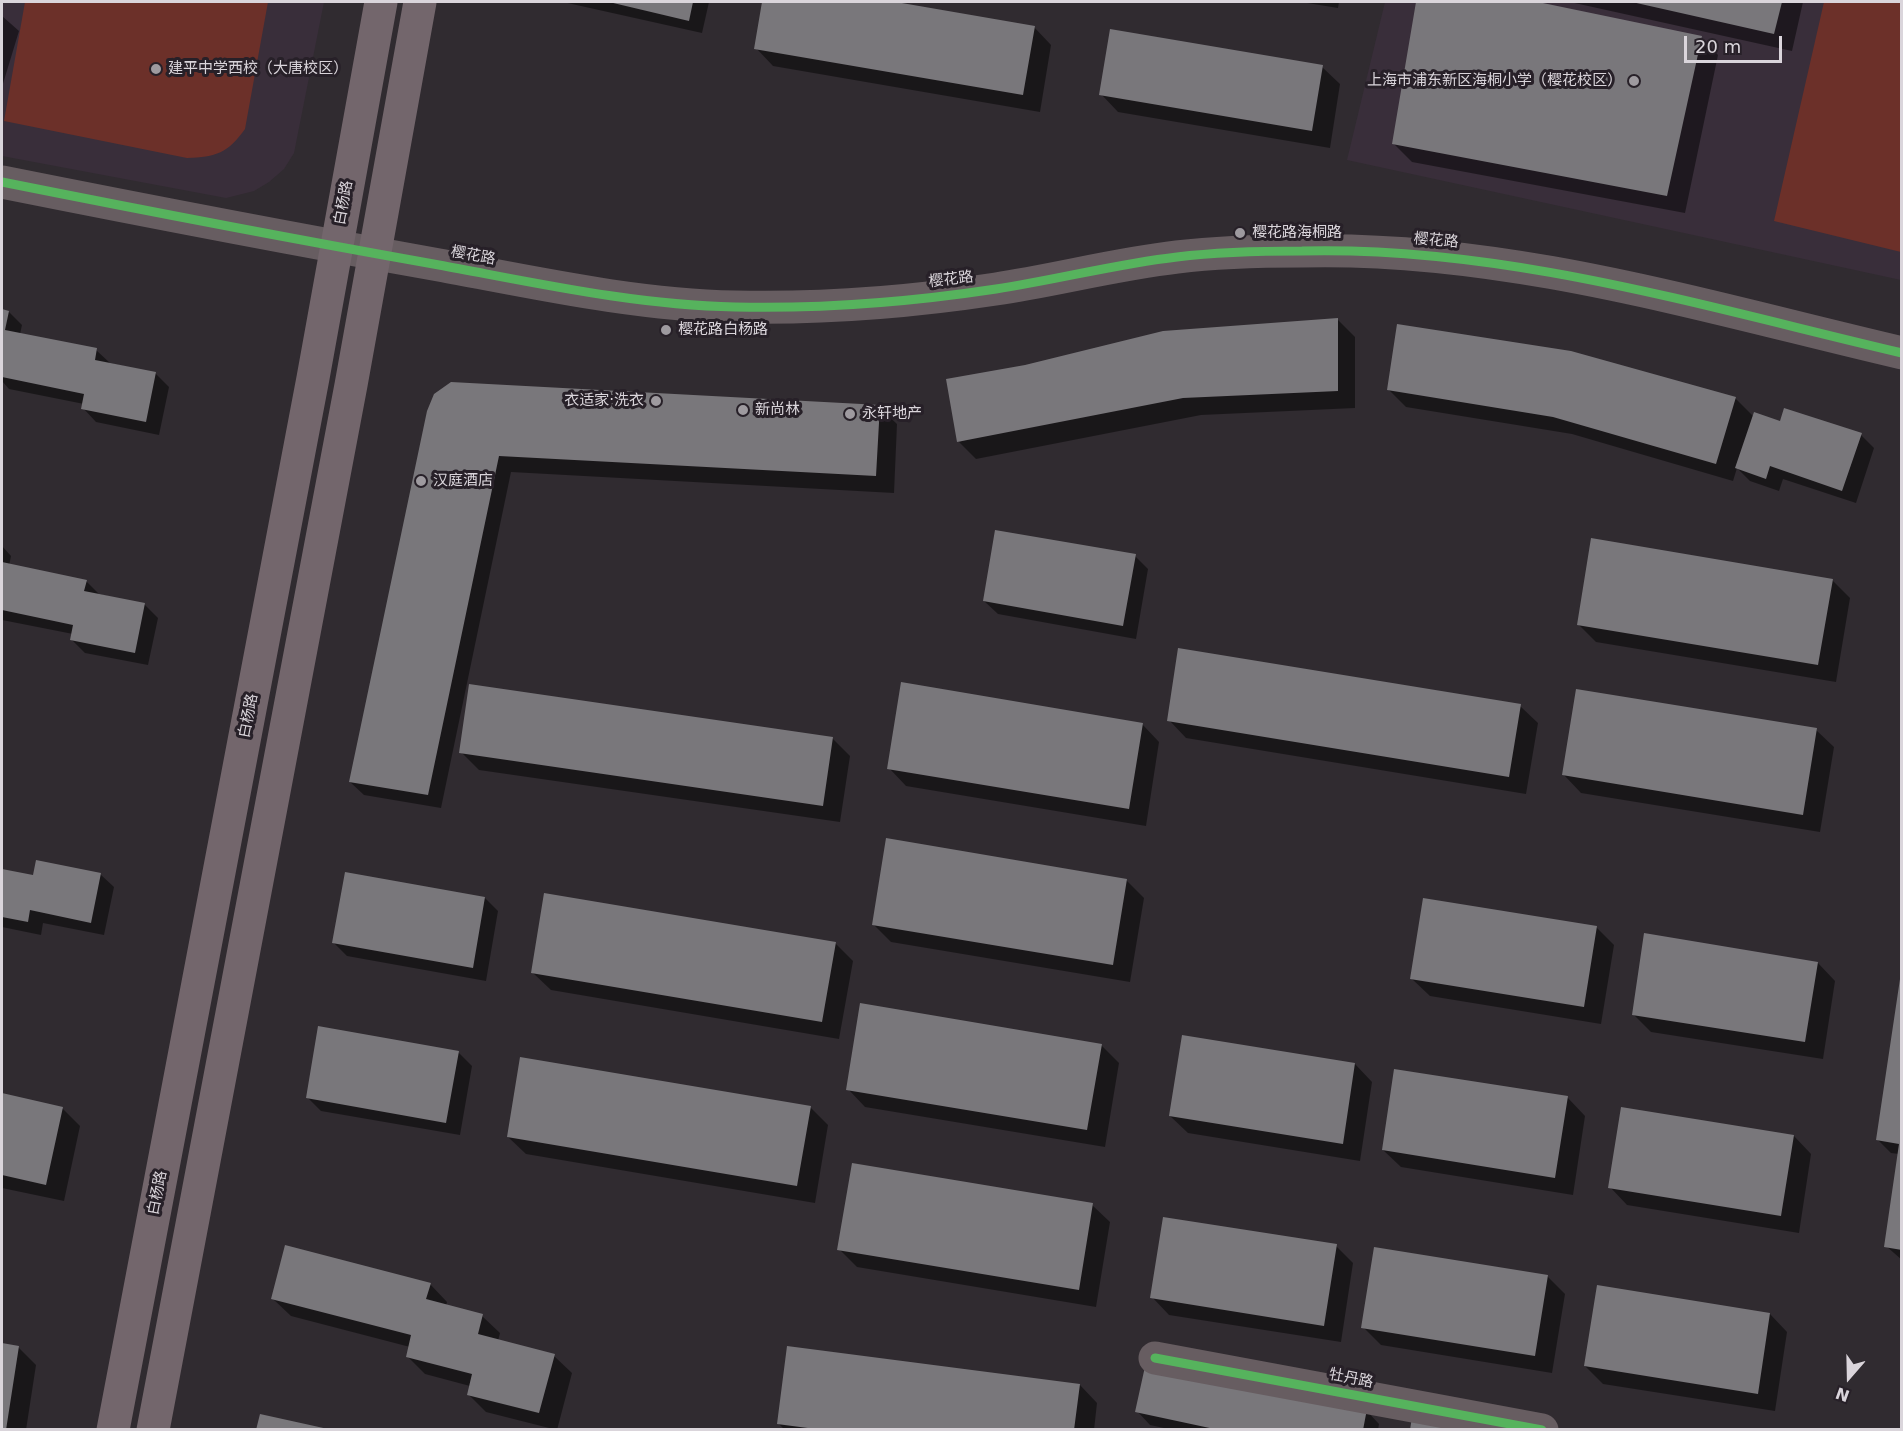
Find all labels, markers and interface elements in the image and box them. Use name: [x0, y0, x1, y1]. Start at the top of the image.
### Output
scale bar: [1687, 24, 1784, 62]
text: 20 m: [1695, 36, 1741, 57]
place label: 建平中学西校（大唐校区）: [168, 60, 348, 78]
marker: 建平中学西校（大唐校区）: [149, 62, 163, 76]
place label: 上海市浦东新区海桐小学（樱花校区）: [1367, 72, 1622, 90]
marker: 上海市浦东新区海桐小学（樱花校区）: [1627, 74, 1641, 88]
street label: 白杨路: [331, 179, 357, 227]
place label: 樱花路海桐路: [1252, 224, 1342, 242]
marker: 樱花路海桐路: [1233, 226, 1247, 240]
street label: 樱花路: [1413, 230, 1459, 252]
street label: 樱花路: [449, 243, 497, 269]
street label: 樱花路: [928, 268, 974, 292]
place label: 樱花路白杨路: [678, 321, 768, 339]
marker: 樱花路白杨路: [659, 323, 673, 337]
place label: 衣适家·洗衣: [564, 392, 644, 410]
marker: 衣适家·洗衣: [649, 394, 663, 408]
place label: 新尚林: [755, 401, 800, 419]
marker: 新尚林: [736, 403, 750, 417]
place label: 永轩地产: [862, 405, 922, 423]
marker: 永轩地产: [843, 407, 857, 421]
place label: 汉庭酒店: [433, 472, 493, 490]
marker: 汉庭酒店: [414, 474, 428, 488]
street label: 白杨路: [236, 692, 262, 740]
street label: 白杨路: [145, 1169, 171, 1217]
north arrow: [1819, 1347, 1879, 1407]
street label: 牡丹路: [1327, 1366, 1375, 1392]
text: N: [1833, 1383, 1852, 1406]

